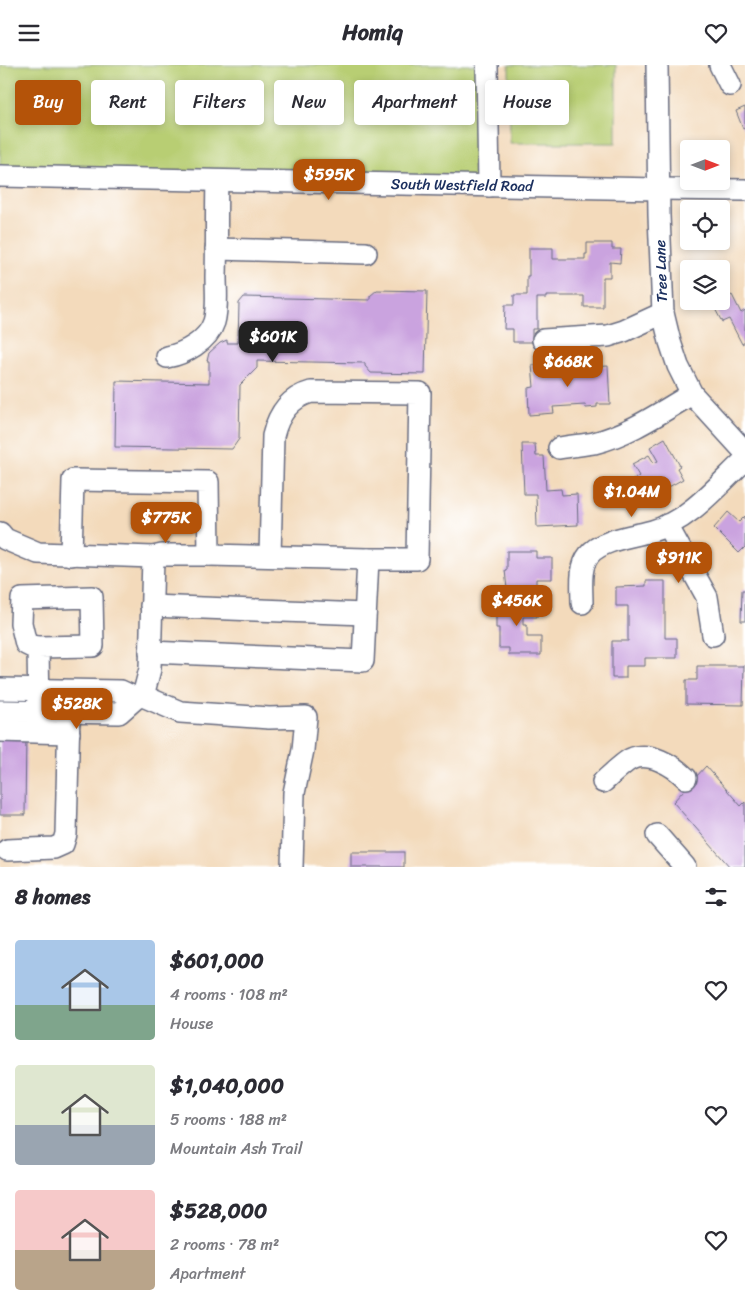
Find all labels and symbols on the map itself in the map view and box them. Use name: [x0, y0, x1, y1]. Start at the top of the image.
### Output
north arrow: [680, 140, 730, 190]
pin: $595K: [294, 159, 364, 201]
street label: South Westfield Road: [391, 171, 534, 199]
street label: Tree Lane: [647, 239, 675, 303]
pin: $601K: [238, 321, 308, 363]
pin: $668K: [533, 345, 603, 388]
pin: $1.04M: [591, 475, 673, 518]
pin: $775K: [131, 501, 201, 544]
pin: $911K: [644, 541, 714, 584]
pin: $456K: [482, 585, 552, 627]
pin: $528K: [42, 687, 112, 730]

